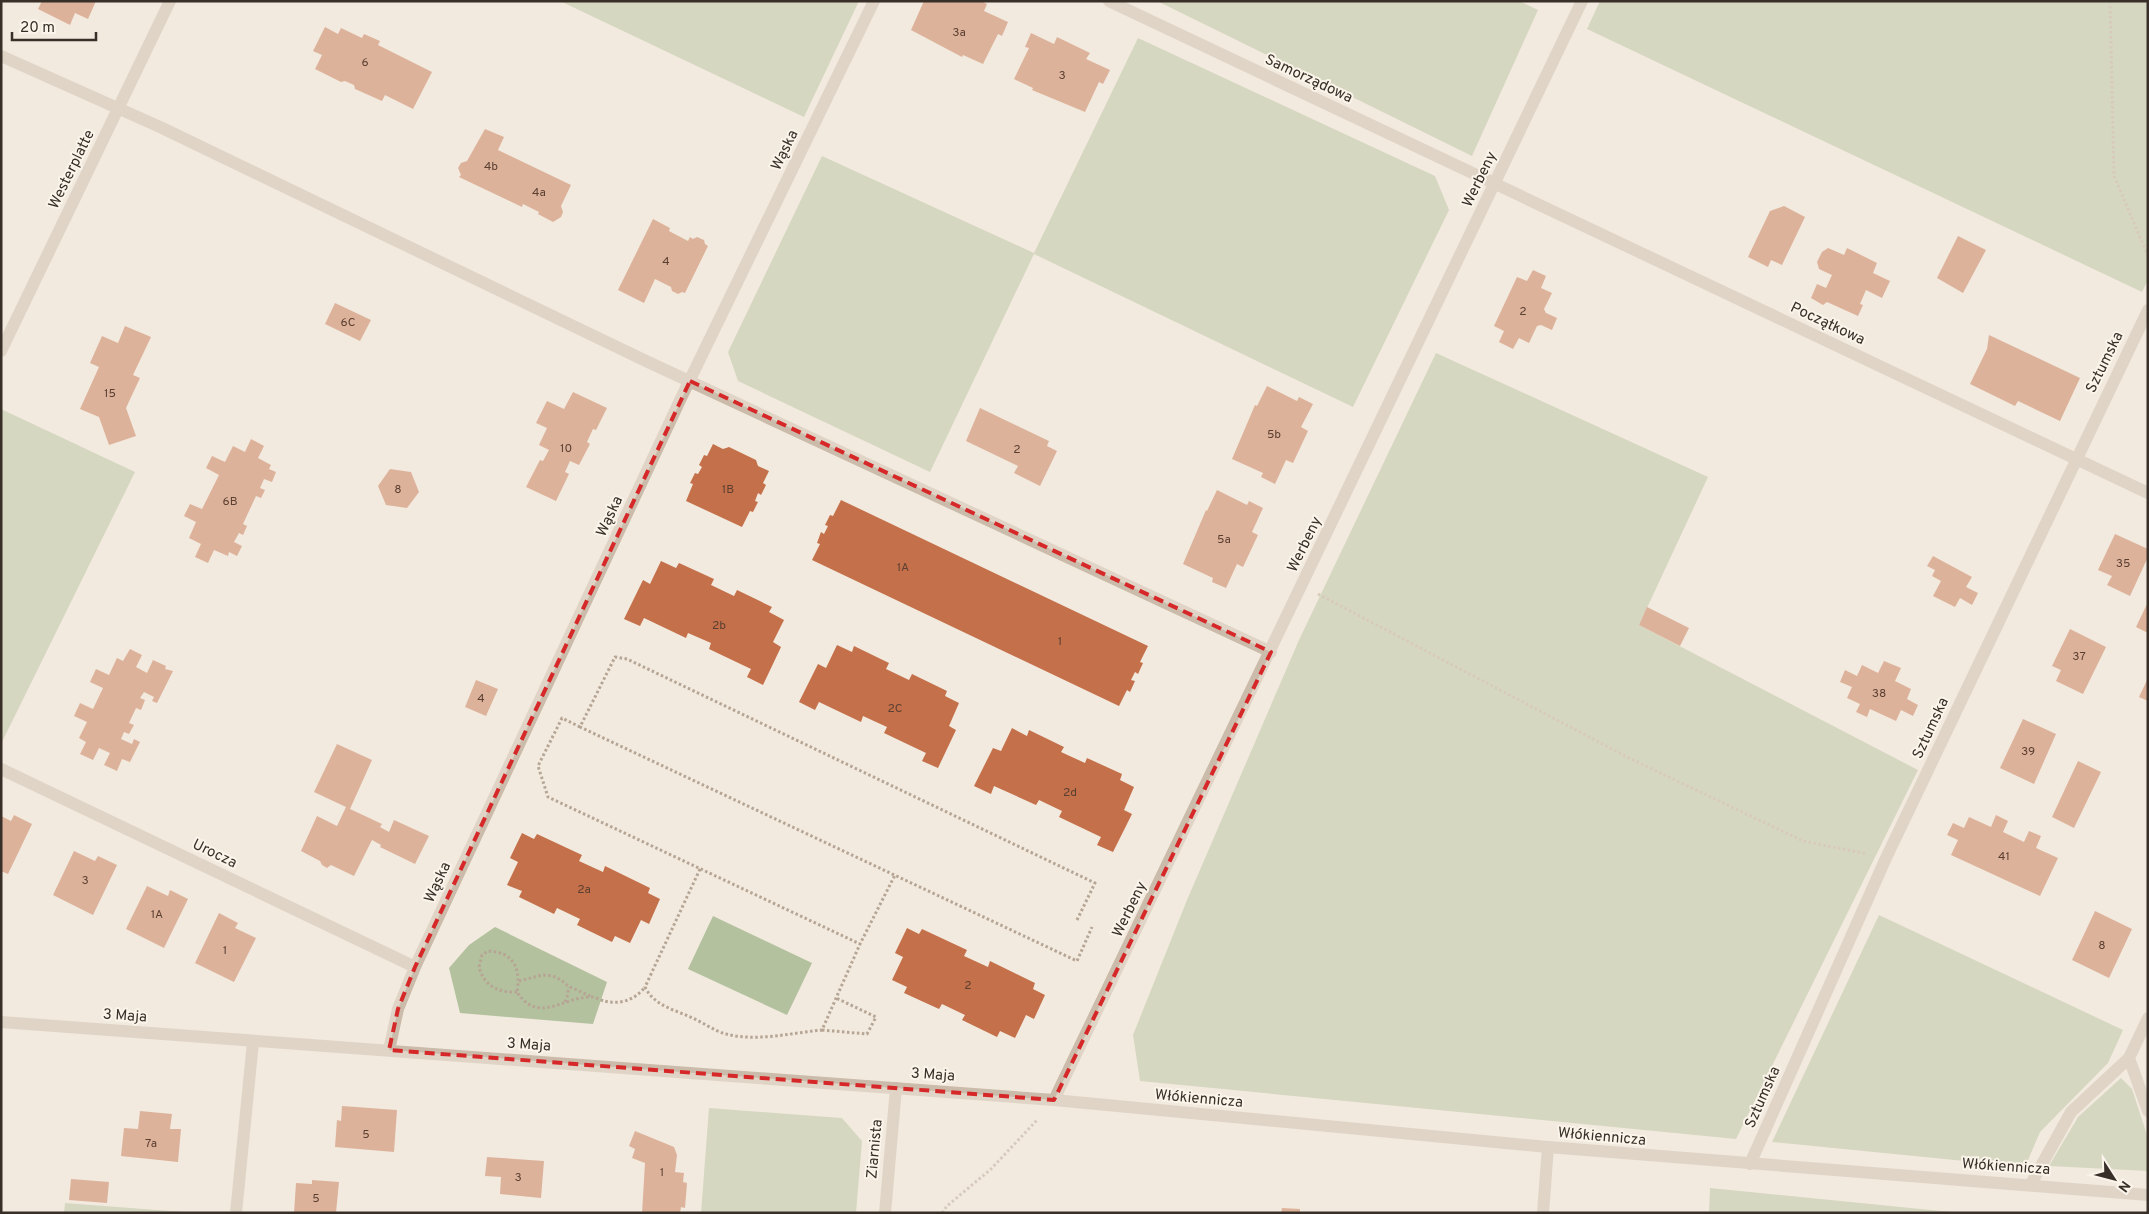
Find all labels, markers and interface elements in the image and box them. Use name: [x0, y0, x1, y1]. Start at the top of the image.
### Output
scale bar: [12, 10, 96, 42]
text: 20 m: [20, 19, 55, 38]
house number: 3a: [952, 25, 966, 41]
street label: Samorządowa: [1261, 51, 1355, 108]
house number: 6: [361, 55, 369, 71]
house number: 3: [1058, 68, 1066, 84]
street label: Westerplatte: [45, 127, 100, 212]
street label: Wąska: [767, 127, 803, 174]
street label: Werbeny: [1459, 149, 1502, 211]
house number: 4b: [484, 159, 498, 175]
house number: 4a: [532, 185, 546, 201]
house number: 4: [662, 254, 670, 270]
street label: Początkowa: [1787, 299, 1868, 350]
house number: 2: [1519, 304, 1527, 320]
house number: 6C: [341, 315, 356, 331]
street label: Sztumska: [2082, 329, 2128, 396]
house number: 15: [104, 386, 116, 402]
house number: 5b: [1267, 427, 1281, 443]
house number: 10: [560, 441, 572, 457]
house number: 2: [1013, 442, 1021, 458]
house number: 8: [394, 482, 402, 498]
house number: 1B: [722, 482, 734, 498]
street label: Wąska: [593, 493, 628, 540]
house number: 6B: [222, 494, 238, 510]
street label: Werbeny: [1284, 514, 1327, 576]
house number: 5a: [1217, 532, 1231, 548]
house number: 35: [2116, 556, 2130, 572]
house number: 1A: [897, 560, 909, 576]
house number: 2b: [712, 618, 726, 634]
house number: 1: [1058, 634, 1062, 650]
house number: 37: [2072, 649, 2086, 665]
house number: 38: [1872, 686, 1886, 702]
house number: 4: [477, 691, 485, 707]
street label: Sztumska: [1909, 695, 1954, 762]
house number: 2C: [887, 701, 903, 717]
house number: 39: [2021, 744, 2035, 760]
house number: 2d: [1063, 785, 1077, 801]
street label: Urocza: [189, 835, 240, 873]
house number: 41: [1998, 849, 2010, 865]
street label: Wąska: [421, 859, 456, 906]
house number: 3: [81, 873, 89, 889]
street label: Werbeny: [1109, 879, 1152, 941]
house number: 2a: [577, 882, 591, 898]
house number: 1A: [151, 907, 163, 923]
house number: 8: [2098, 938, 2106, 954]
house number: 1: [223, 943, 227, 959]
house number: 2: [964, 978, 972, 994]
street label: 3 Maja: [102, 1005, 148, 1028]
street label: 3 Maja: [506, 1034, 552, 1057]
street label: 3 Maja: [910, 1064, 956, 1087]
street label: Sztumska: [1741, 1064, 1785, 1131]
street label: Włókiennicza: [1154, 1086, 1244, 1113]
street label: Ziarnista: [863, 1118, 888, 1180]
street label: Włókiennicza: [1557, 1124, 1647, 1151]
house number: 5: [362, 1127, 370, 1143]
house number: 7a: [145, 1136, 157, 1152]
north arrow: [2089, 1154, 2139, 1204]
street label: Włókiennicza: [1961, 1155, 2051, 1180]
house number: 1: [660, 1165, 664, 1181]
house number: 3: [514, 1170, 522, 1186]
text: N: [2113, 1177, 2133, 1195]
house number: 5: [312, 1191, 320, 1207]

